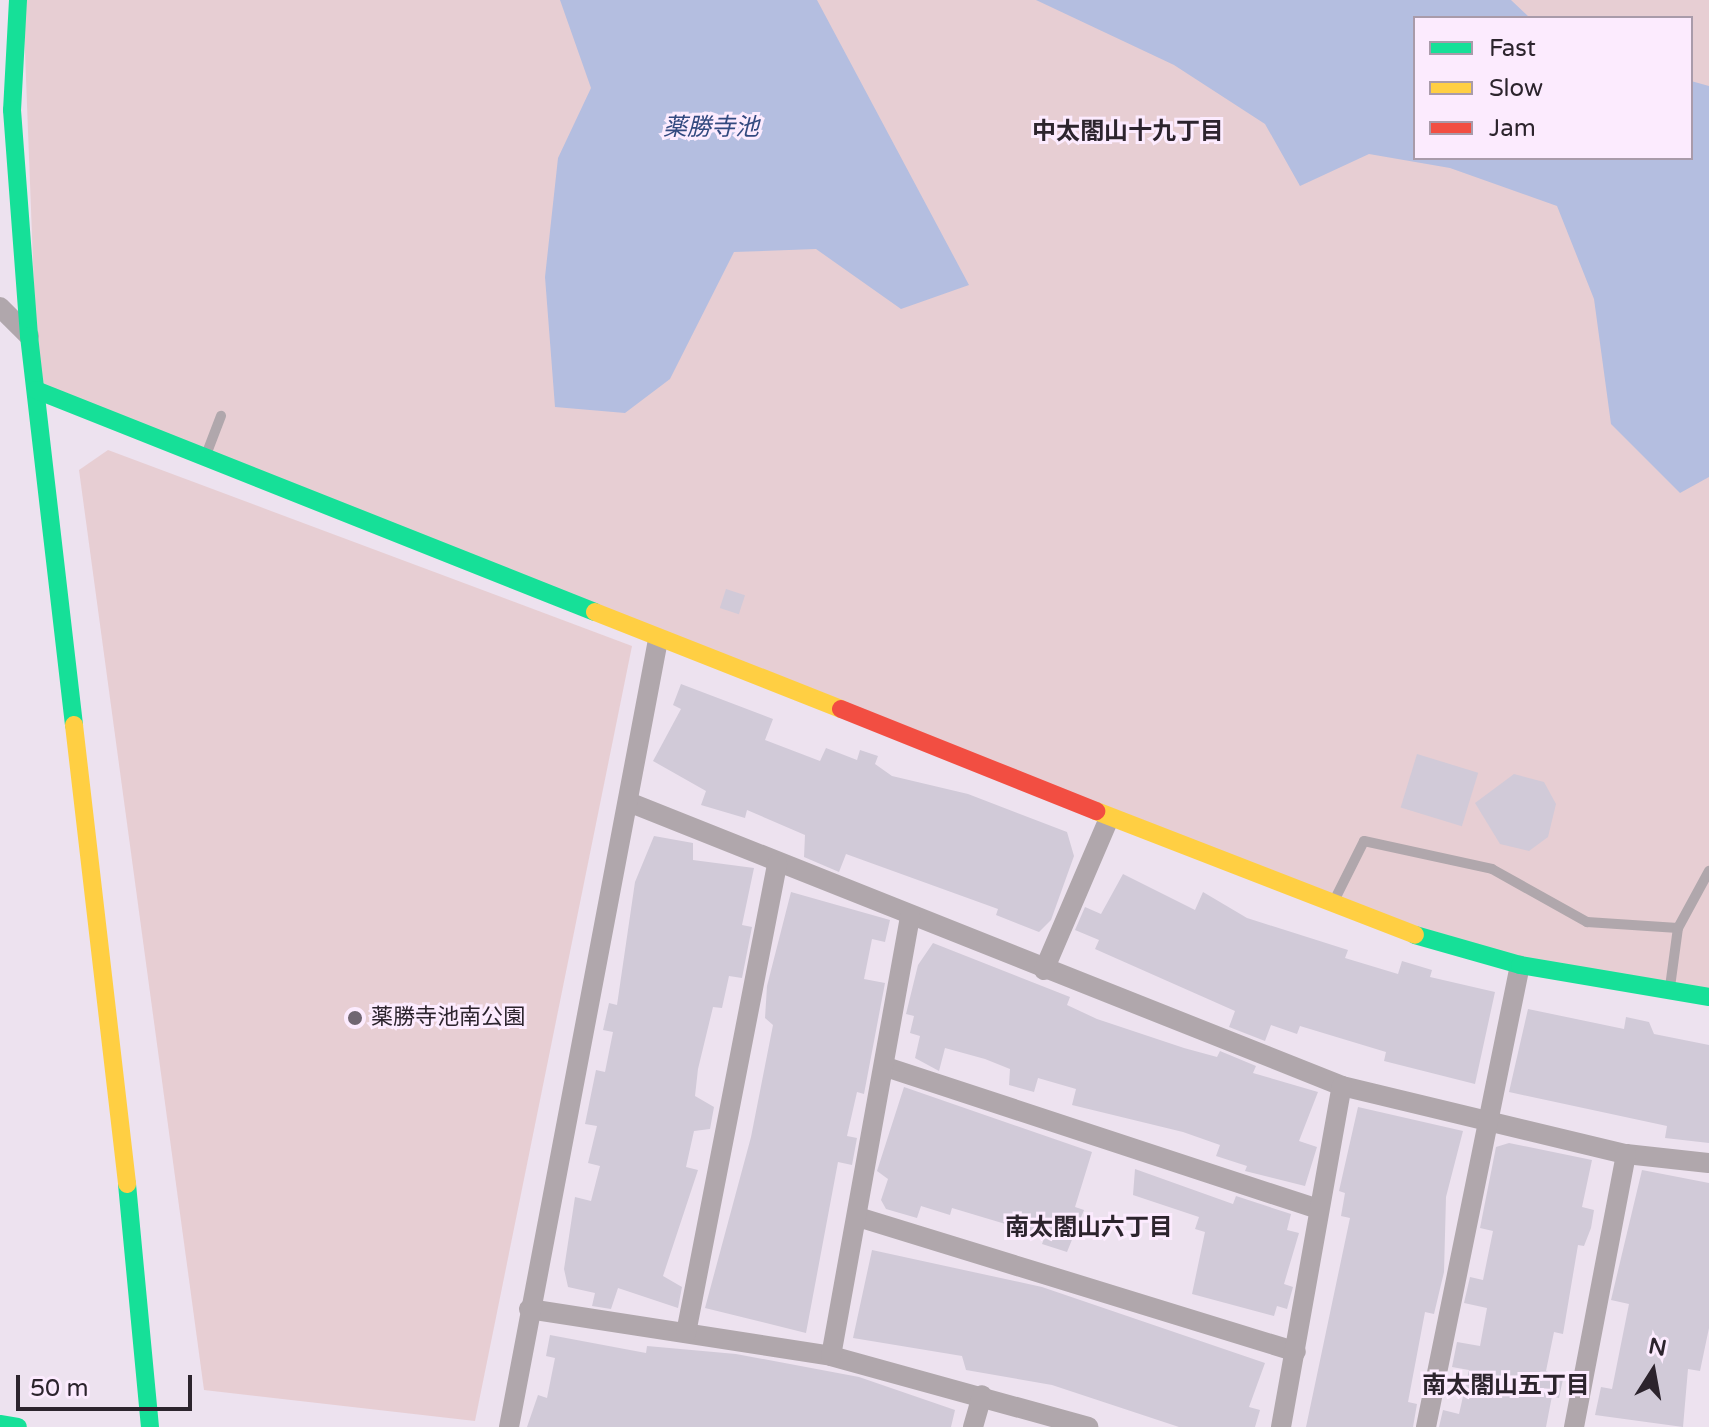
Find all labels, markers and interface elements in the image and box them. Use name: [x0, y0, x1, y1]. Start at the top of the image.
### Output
legend: [1413, 16, 1693, 160]
text: Fast: [1489, 34, 1536, 63]
text: Slow: [1489, 74, 1543, 103]
water label: 薬勝寺池: [663, 114, 759, 142]
text: Jam: [1489, 114, 1536, 143]
district label: 中太閤山十九丁目: [1032, 118, 1224, 146]
place label: 薬勝寺池南公園: [371, 1005, 525, 1031]
marker: 薬勝寺池南公園: [346, 1009, 364, 1027]
district label: 南太閤山六丁目: [1005, 1214, 1173, 1242]
north arrow: [1613, 1331, 1693, 1411]
text: N: [1646, 1333, 1669, 1362]
scale bar: [20, 1359, 196, 1409]
district label: 南太閤山五丁目: [1422, 1372, 1590, 1400]
text: 50 m: [30, 1374, 88, 1403]

